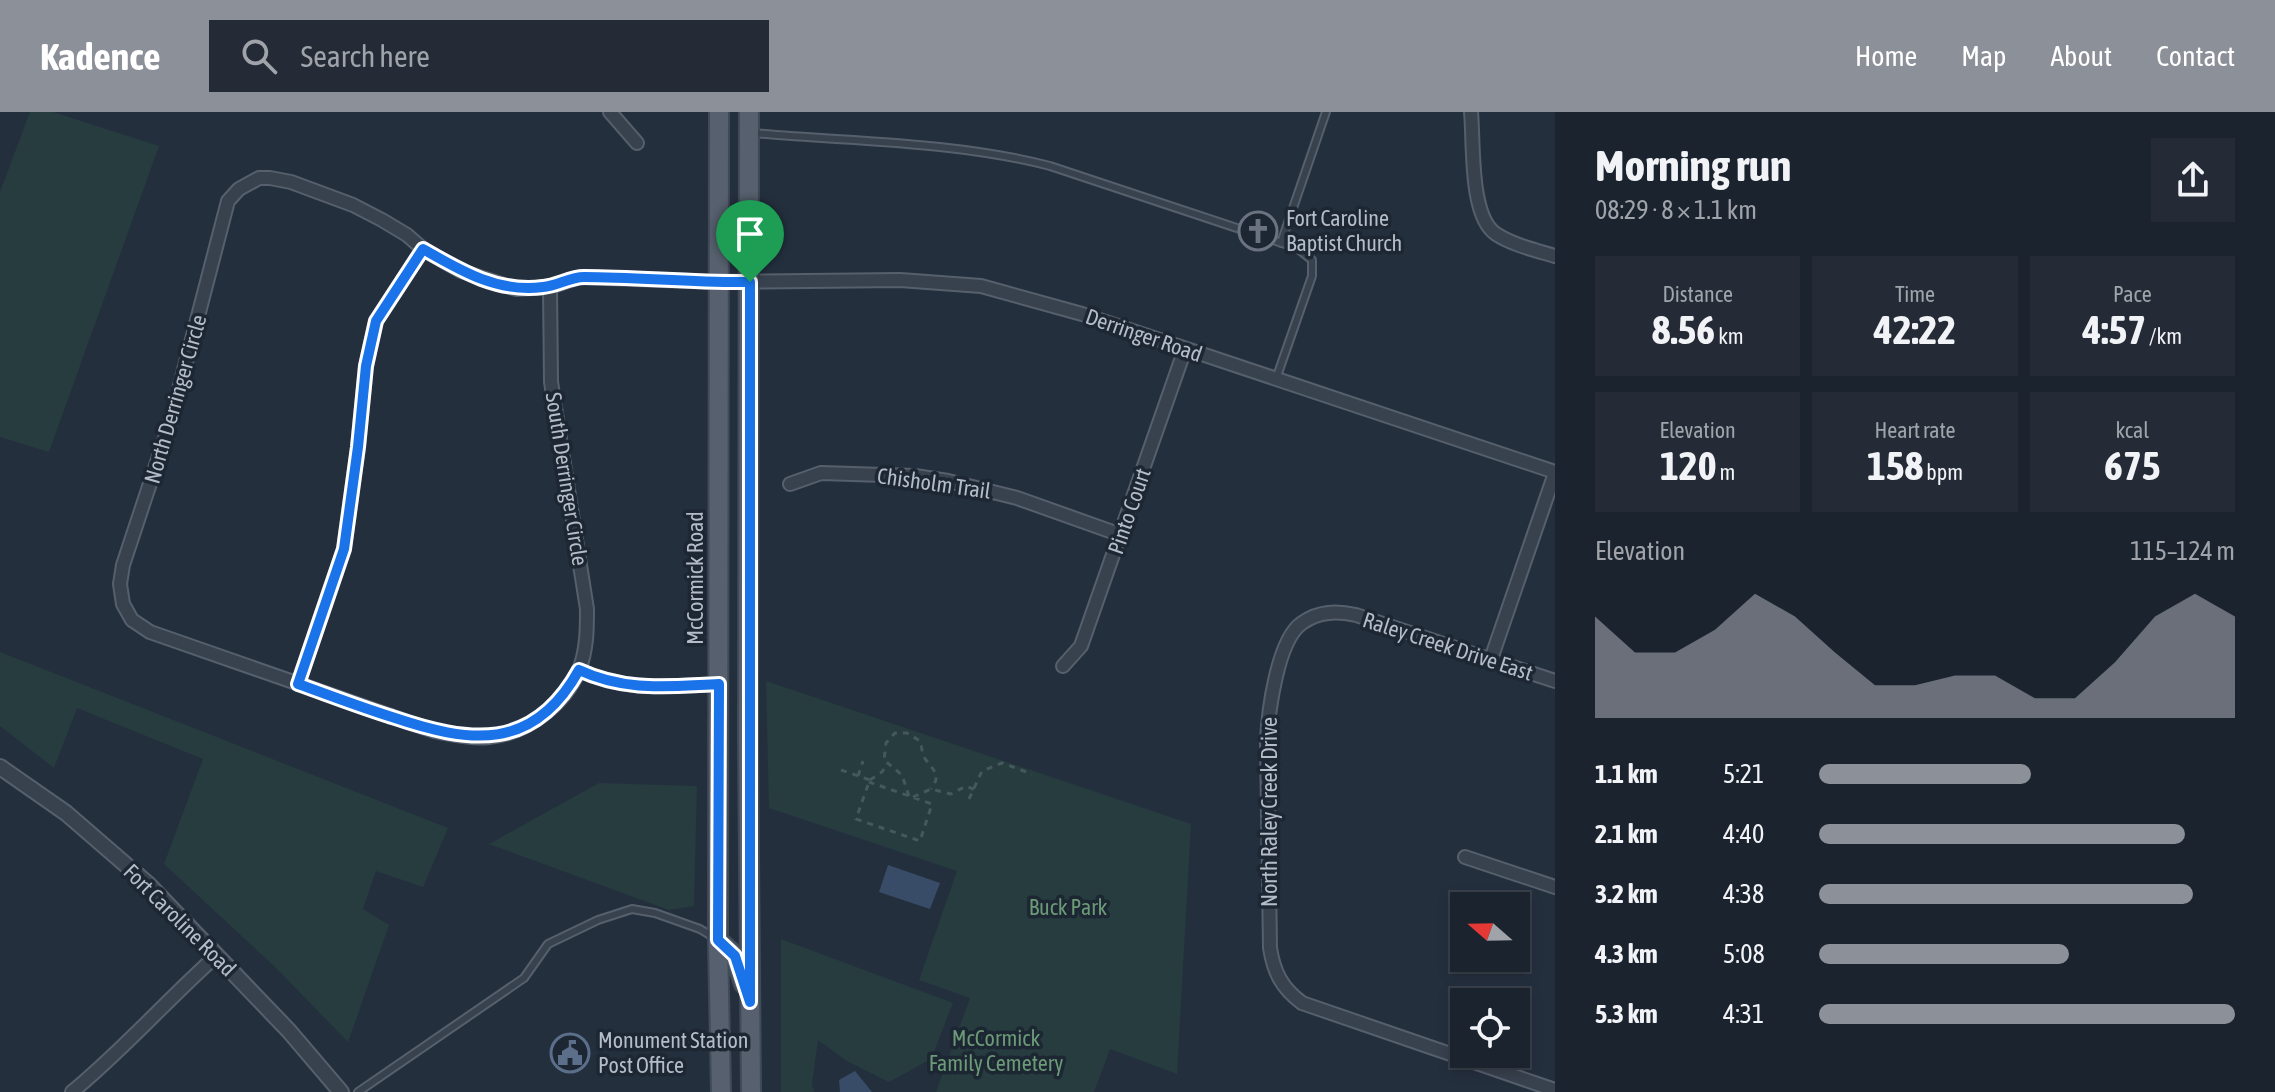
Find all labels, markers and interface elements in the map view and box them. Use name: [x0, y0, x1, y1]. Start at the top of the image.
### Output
search box: [209, 20, 769, 92]
icon: search: [237, 34, 281, 78]
text: Kadence: [40, 35, 161, 78]
text: Search here: [301, 39, 430, 73]
text: Home: [1855, 40, 1917, 72]
text: Map: [1961, 40, 2006, 72]
text: About: [2050, 40, 2112, 72]
text: Contact: [2156, 40, 2235, 72]
button: share: [2151, 138, 2235, 222]
text: Morning run: [1595, 140, 1791, 190]
text: 08:29 · 8 × 1.1 km: [1595, 195, 1757, 225]
pin: [716, 200, 784, 282]
place label: Fort Caroline Baptist Church: [1286, 205, 1402, 256]
church icon: Fort Caroline Baptist Church: [1237, 210, 1279, 252]
icon: arrive: [728, 212, 772, 256]
text: Distance: [1662, 281, 1733, 307]
text: Time: [1895, 281, 1935, 307]
text: Pace: [2113, 281, 2152, 307]
street label: Derringer Road: [1082, 303, 1206, 367]
text: 8.56: [1652, 307, 1715, 352]
text: 42:22: [1874, 307, 1956, 352]
text: 4:57: [2083, 307, 2146, 352]
street label: North Derringer Circle: [138, 312, 212, 486]
text: km: [1715, 323, 1744, 349]
text: /km: [2146, 323, 2182, 349]
street label: South Derringer Circle: [540, 391, 594, 567]
text: Elevation: [1660, 417, 1736, 443]
text: Heart rate: [1874, 417, 1956, 443]
text: kcal: [2116, 417, 2149, 443]
text: 120: [1660, 443, 1716, 488]
text: 158: [1867, 443, 1923, 488]
text: 675: [2104, 443, 2161, 488]
text: m: [1716, 459, 1735, 485]
text: bpm: [1923, 459, 1963, 485]
street label: Chisholm Trail: [875, 462, 993, 504]
street label: Pinto Court: [1102, 465, 1156, 557]
street label: McCormick Road: [682, 511, 708, 645]
text: Elevation: [1595, 536, 1685, 566]
text: 115–124 m: [2130, 536, 2235, 566]
street label: Raley Creek Drive East: [1360, 606, 1536, 686]
street label: North Raley Creek Drive: [1256, 717, 1282, 907]
text: 1.1 km: [1595, 759, 1658, 789]
text: 5:21: [1723, 759, 1764, 789]
text: 2.1 km: [1595, 819, 1658, 849]
text: 4:40: [1723, 819, 1764, 849]
street label: Fort Caroline Road: [119, 859, 241, 981]
text: 3.2 km: [1595, 879, 1658, 909]
text: 4:38: [1723, 879, 1764, 909]
north arrow: [1450, 892, 1530, 972]
map controls: [1450, 892, 1530, 1068]
park label: Buck Park: [1029, 894, 1108, 920]
text: 4.3 km: [1595, 939, 1658, 969]
text: 5:08: [1723, 939, 1765, 969]
button: locate: [1450, 988, 1530, 1068]
text: 5.3 km: [1595, 999, 1658, 1029]
text: 4:31: [1723, 999, 1764, 1029]
park label: McCormick Family Cemetery: [929, 1025, 1063, 1076]
place label: Monument Station Post Office: [598, 1027, 748, 1078]
public building icon: Monument Station Post Office: [549, 1032, 591, 1074]

